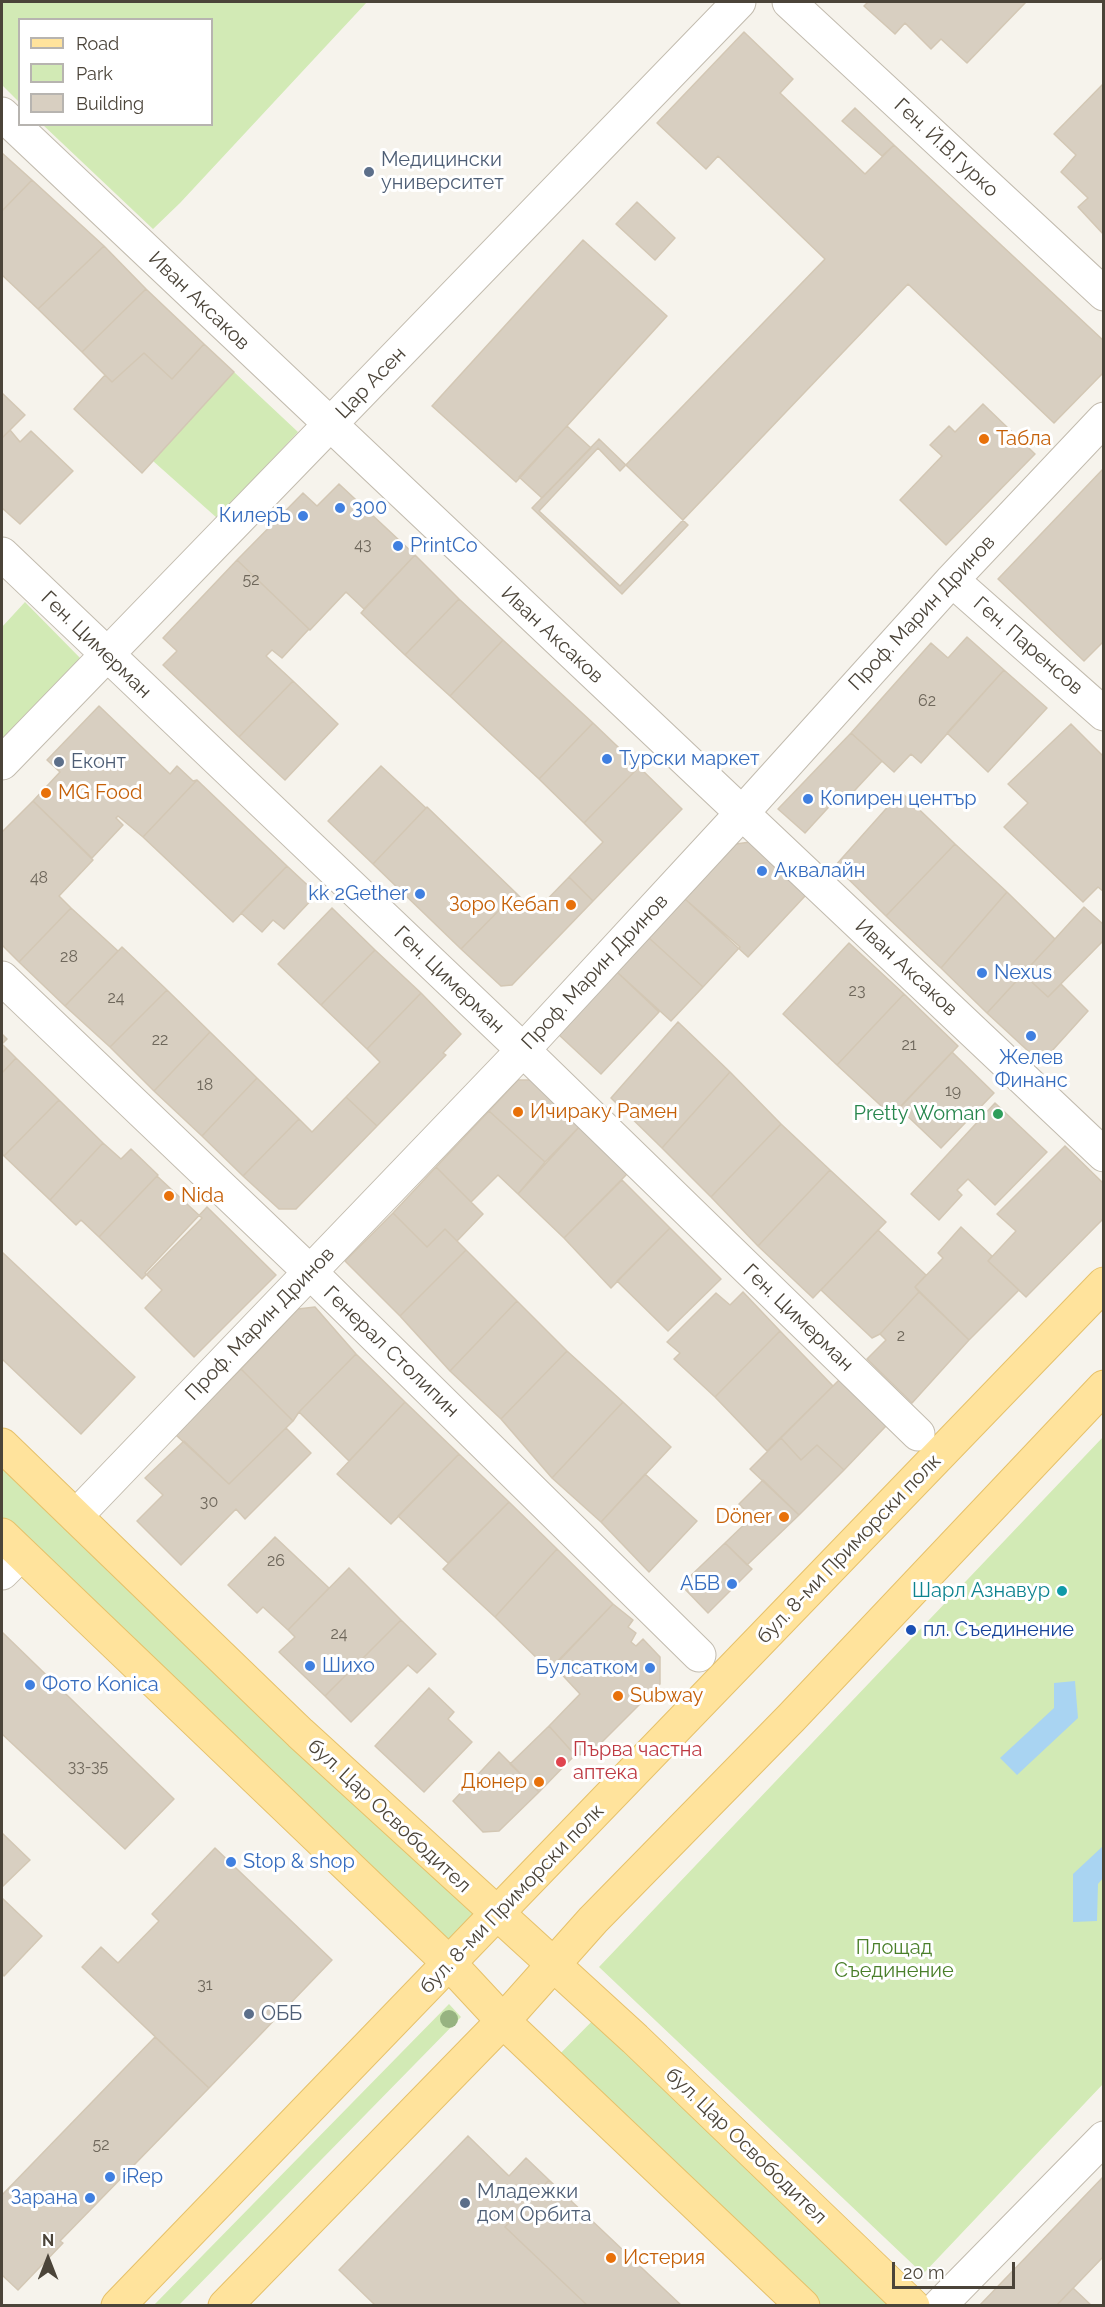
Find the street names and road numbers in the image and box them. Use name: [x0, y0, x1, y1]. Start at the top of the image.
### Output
street label: Ген. Й.В.Гурко: [889, 94, 1003, 202]
street label: Иван Аксаков: [143, 247, 255, 355]
street label: Цар Асен: [331, 342, 411, 424]
street label: Проф. Марин Дринов: [844, 530, 1000, 696]
street label: Иван Аксаков: [496, 581, 608, 689]
street label: Ген. Цимерман: [36, 586, 156, 704]
street label: Ген. Паренсов: [968, 592, 1088, 700]
street label: Проф. Марин Дринов: [517, 889, 673, 1055]
street label: Иван Аксаков: [850, 914, 962, 1022]
street label: Ген. Цимерман: [389, 921, 509, 1039]
street label: Проф. Марин Дринов: [181, 1242, 339, 1406]
street label: Ген. Цимерман: [738, 1259, 858, 1377]
street label: Генерал Столипин: [318, 1281, 464, 1423]
street label: бул. 8-ми Приморски полк: [752, 1449, 946, 1649]
street label: бул. Цар Освободител: [302, 1734, 476, 1898]
street label: бул. 8-ми Приморски полк: [415, 1799, 609, 1999]
street label: бул. Цар Освободител: [660, 2063, 832, 2229]

